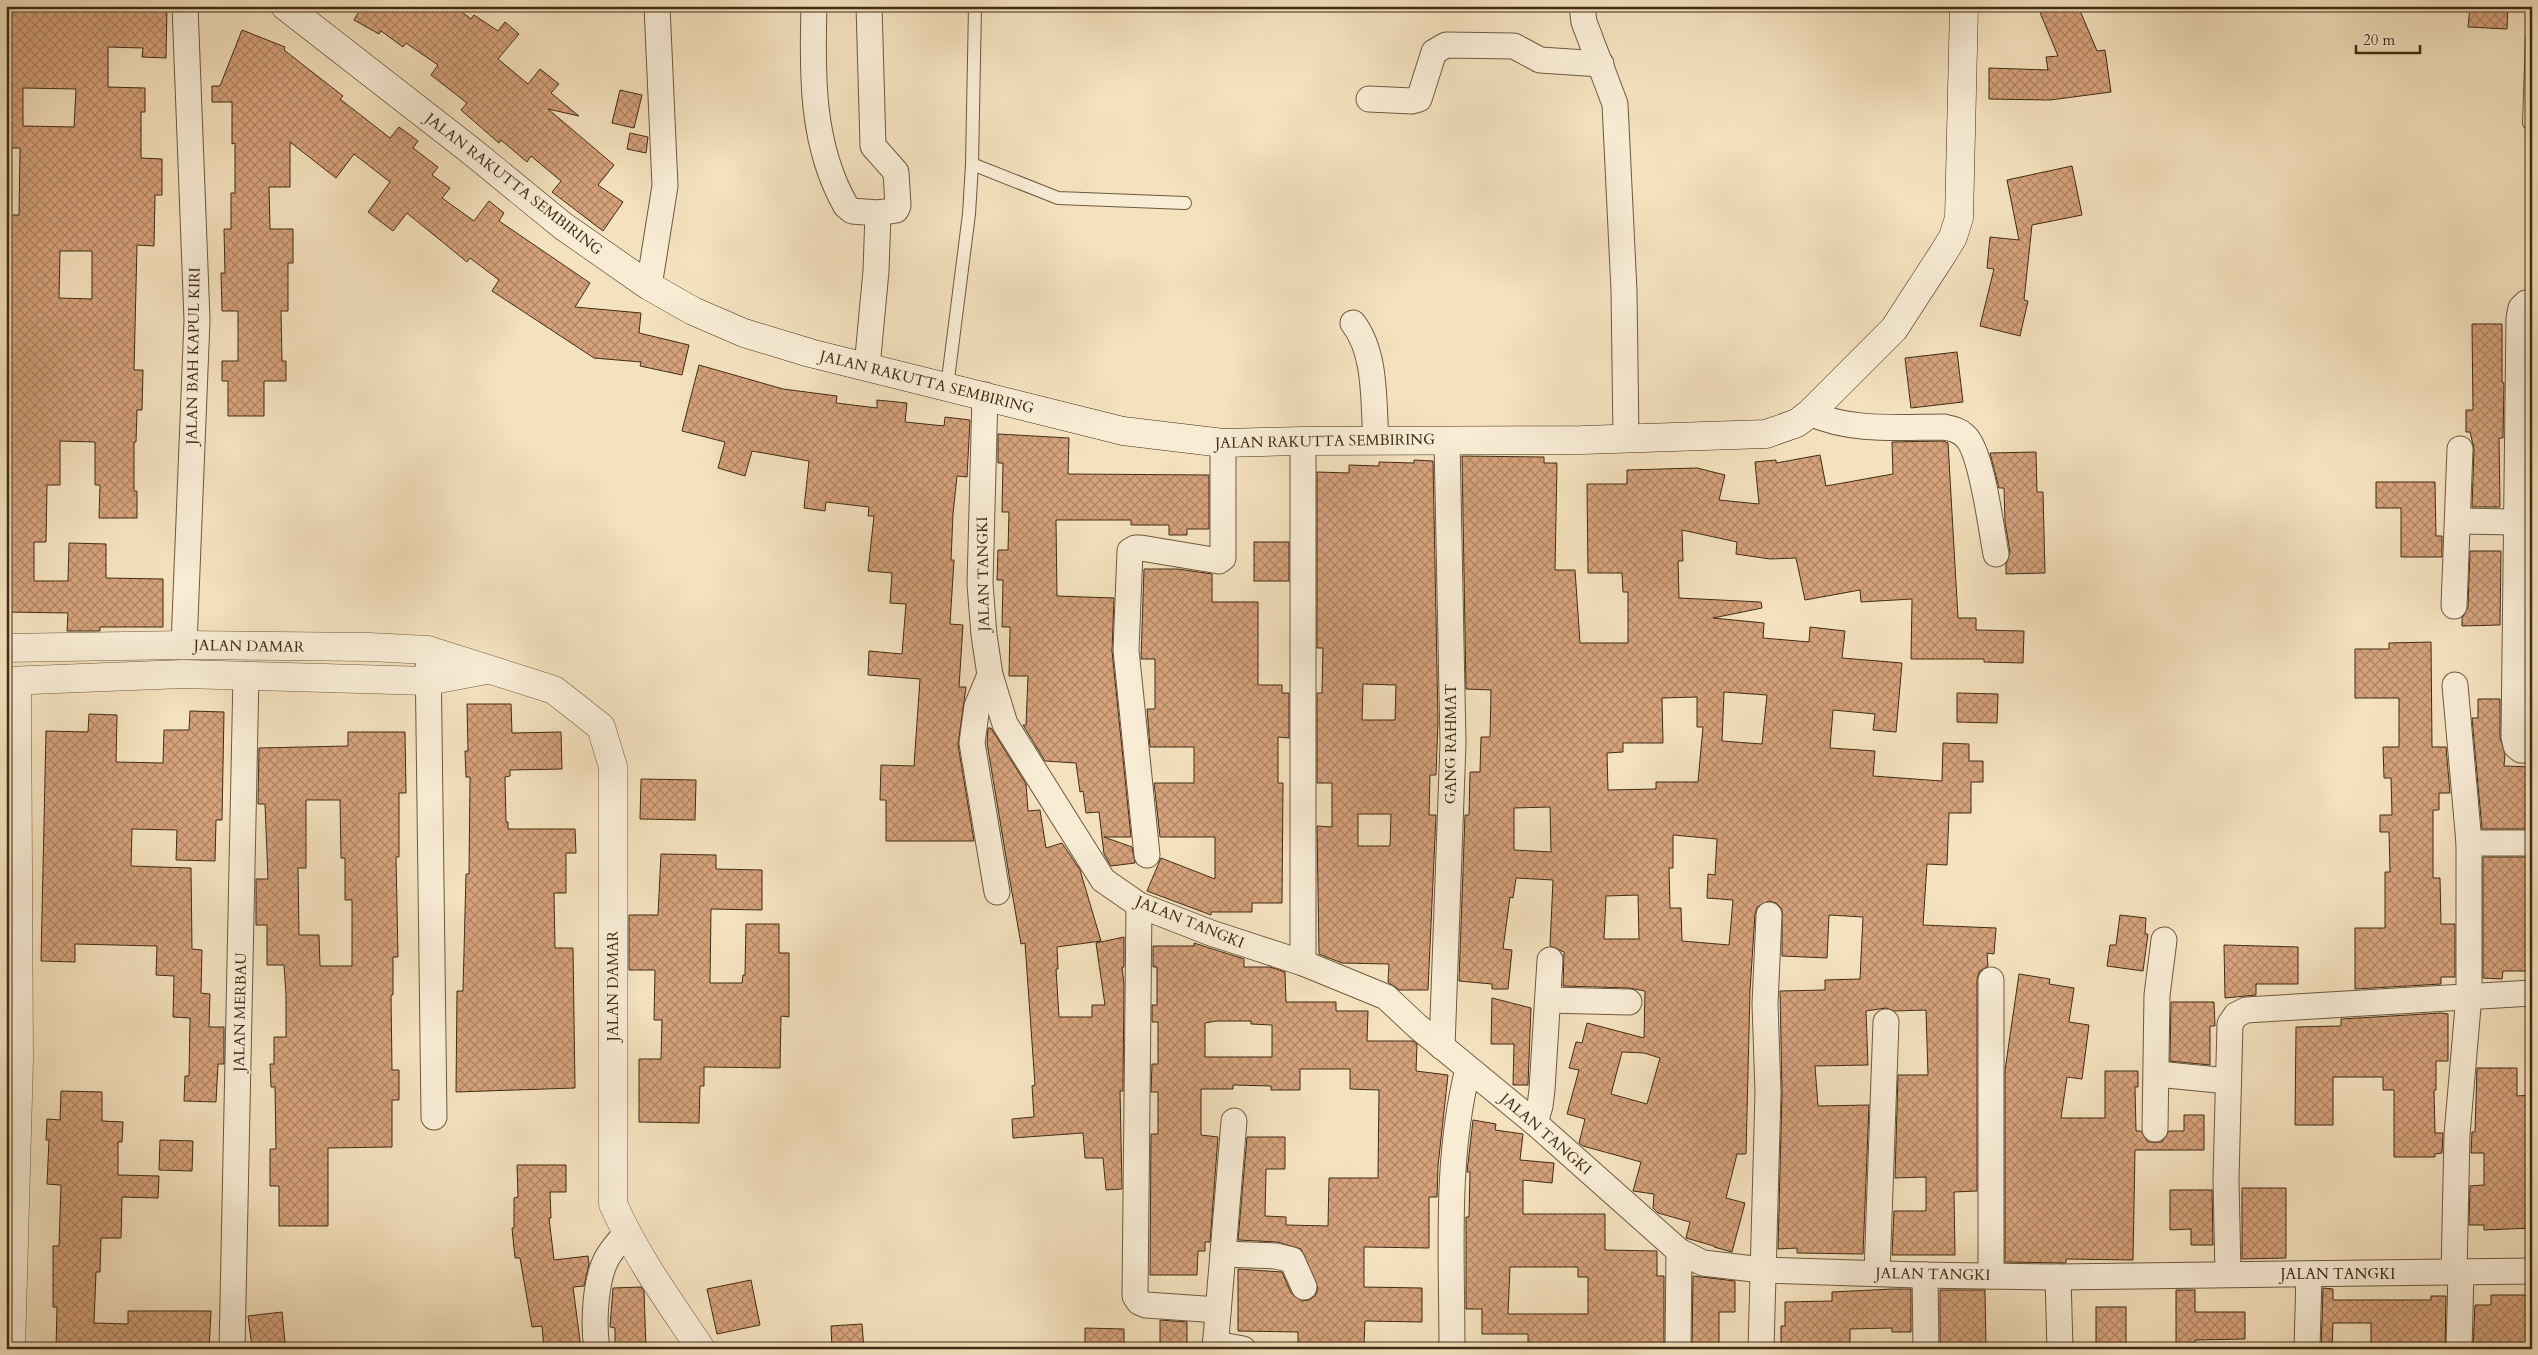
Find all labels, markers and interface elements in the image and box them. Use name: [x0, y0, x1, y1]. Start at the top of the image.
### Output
scale bar: [2356, 22, 2419, 54]
text: 20 m: [2363, 30, 2395, 50]
street label: JALAN RAKUTTA SEMBIRING: [420, 107, 607, 260]
street label: JALAN BAH KAPUL KIRI: [181, 267, 205, 447]
street label: JALAN RAKUTTA SEMBIRING: [816, 345, 1036, 418]
street label: JALAN RAKUTTA SEMBIRING: [1213, 429, 1435, 453]
street label: JALAN TANGKI: [972, 516, 994, 634]
street label: JALAN DAMAR: [192, 635, 305, 657]
street label: GANG RAHMAT: [1441, 684, 1461, 804]
street label: JALAN TANGKI: [1131, 890, 1247, 953]
street label: JALAN DAMAR: [603, 930, 623, 1043]
street label: JALAN MERBAU: [229, 951, 251, 1074]
street label: JALAN TANGKI: [1495, 1087, 1596, 1179]
street label: JALAN TANGKI: [1873, 1263, 1991, 1285]
street label: JALAN TANGKI: [2279, 1264, 2395, 1284]

